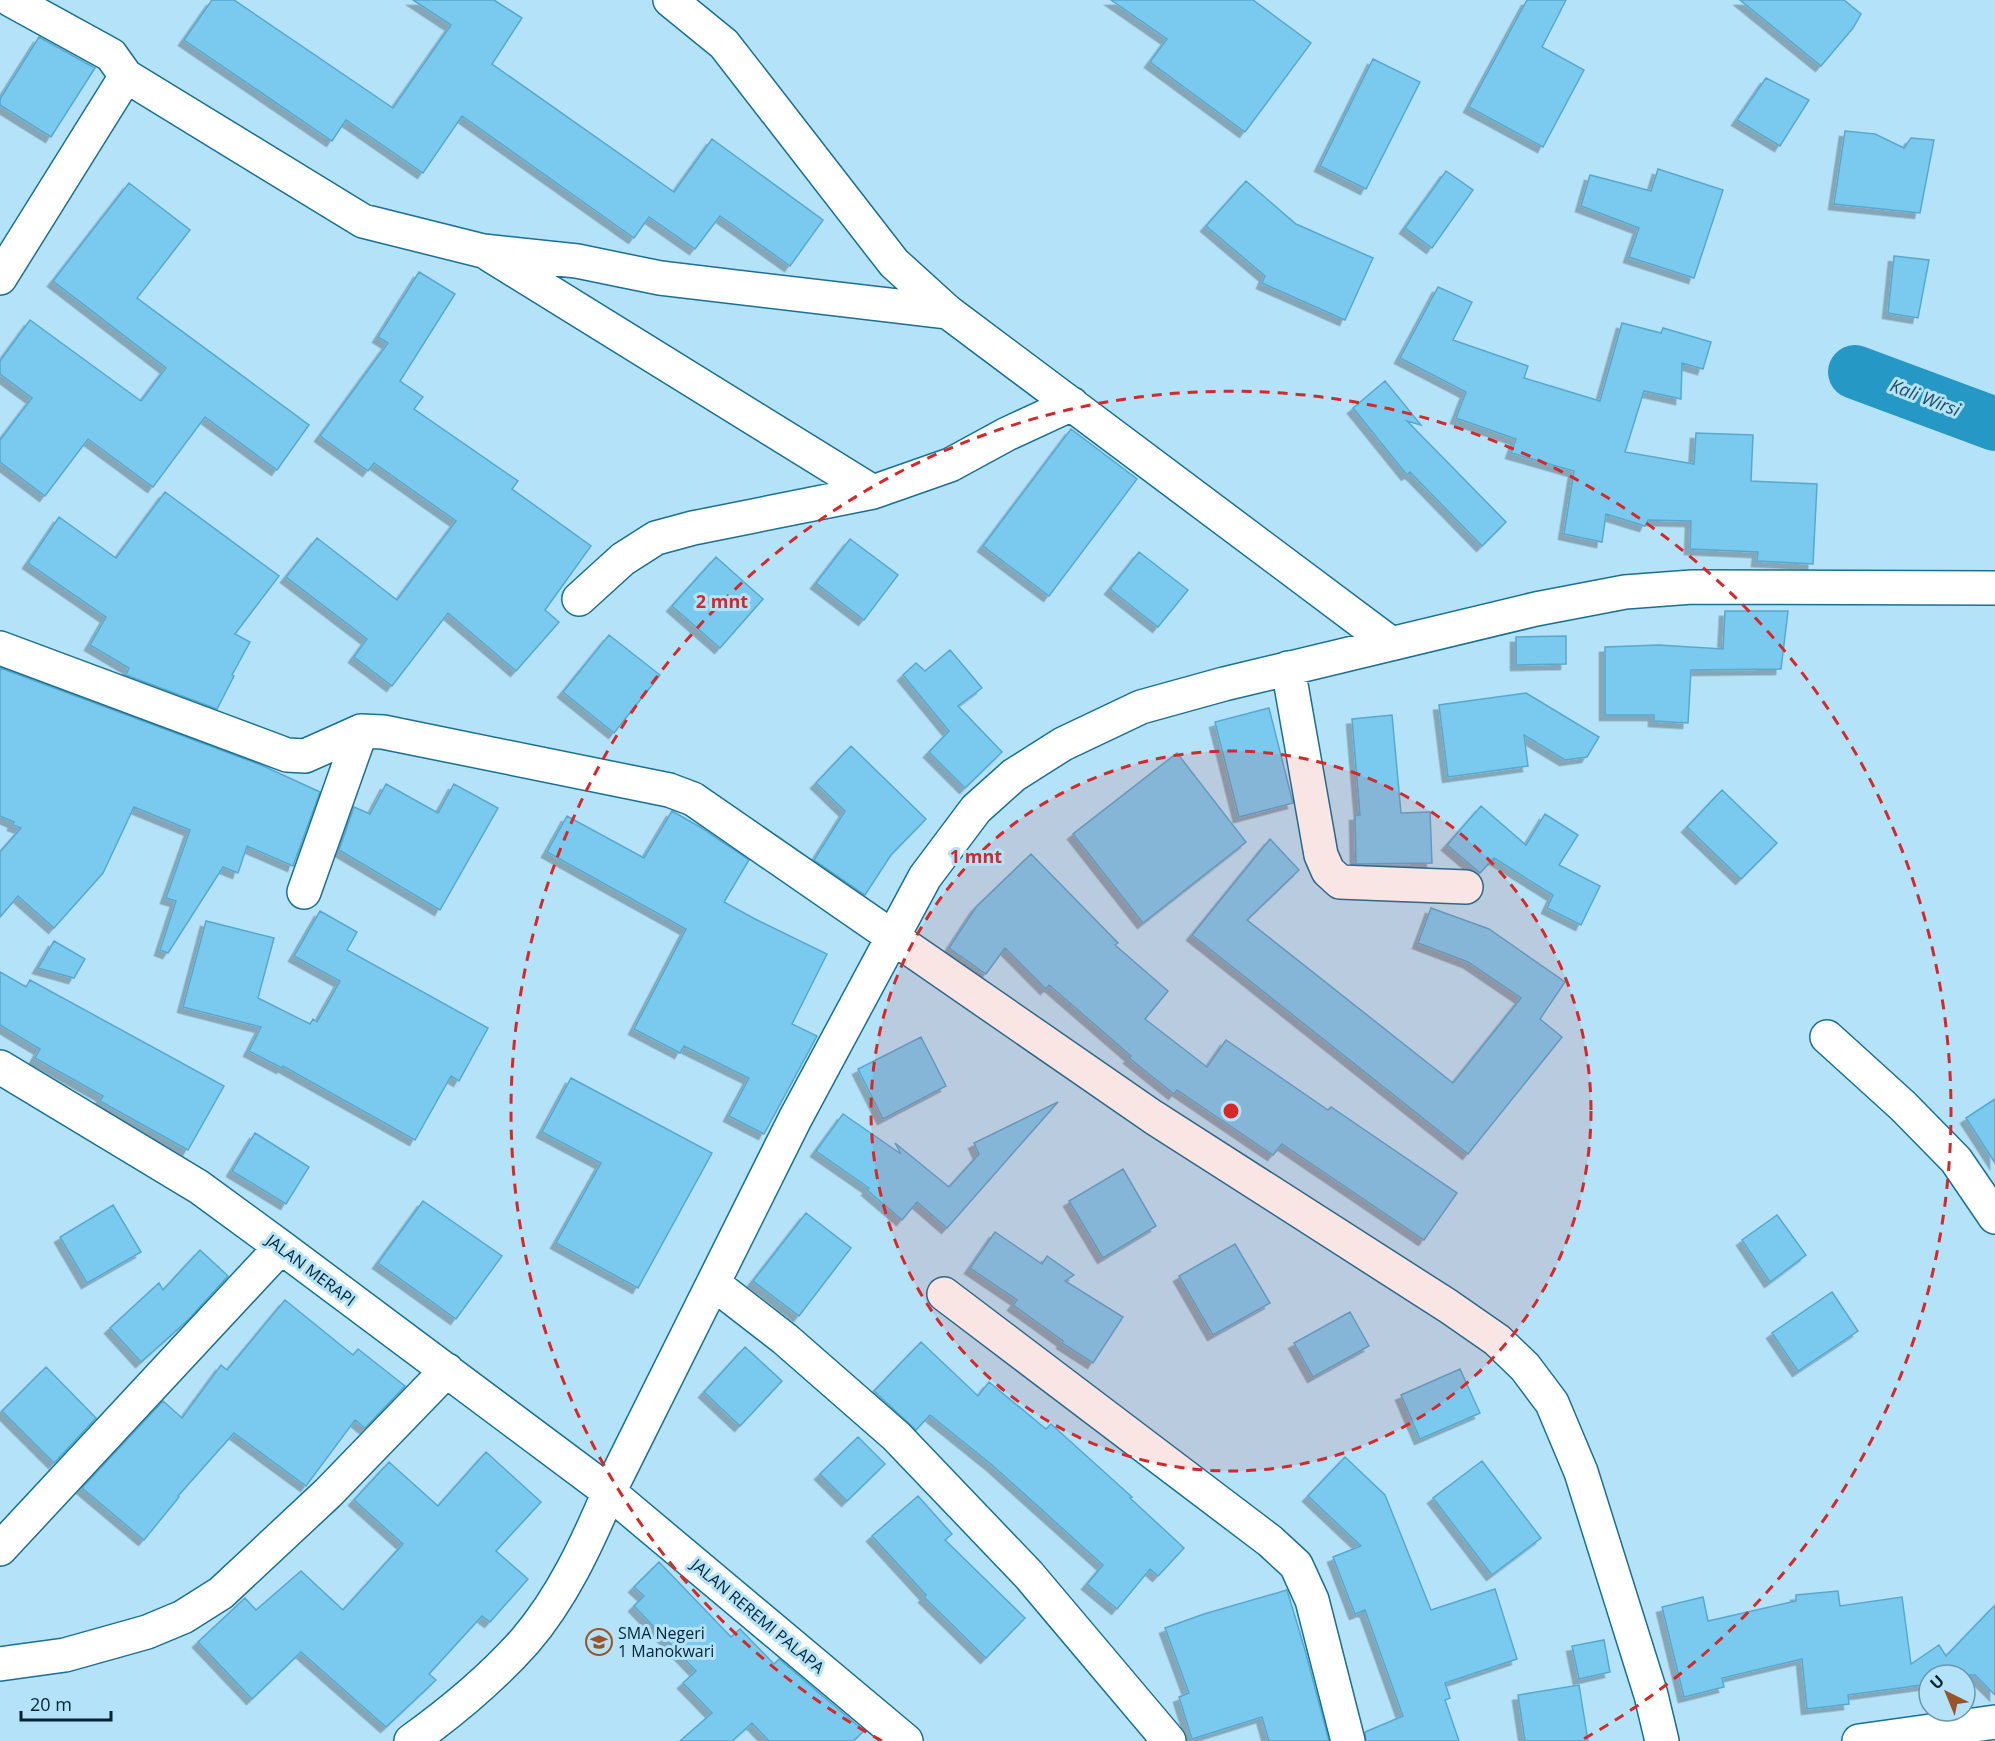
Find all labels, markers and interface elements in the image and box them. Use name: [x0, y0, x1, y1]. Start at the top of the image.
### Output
water label: Kali Wirsi: [1887, 373, 1964, 422]
text: 2 mnt: [696, 589, 748, 613]
text: 1 mnt: [950, 844, 1002, 868]
centre of rings: [1221, 1101, 1241, 1121]
street label: JALAN MERAPI: [260, 1228, 360, 1311]
street label: JALAN REREMI PALAPA: [685, 1552, 830, 1679]
place label: SMA Negeri 1 Manokwari: [618, 1622, 714, 1662]
school or university icon: SMA Negeri 1 Manokwari: [584, 1627, 614, 1657]
north arrow: [1917, 1663, 1977, 1723]
text: U: [1925, 1670, 1949, 1694]
scale bar: [21, 1684, 111, 1722]
text: 20 m: [30, 1692, 72, 1716]

